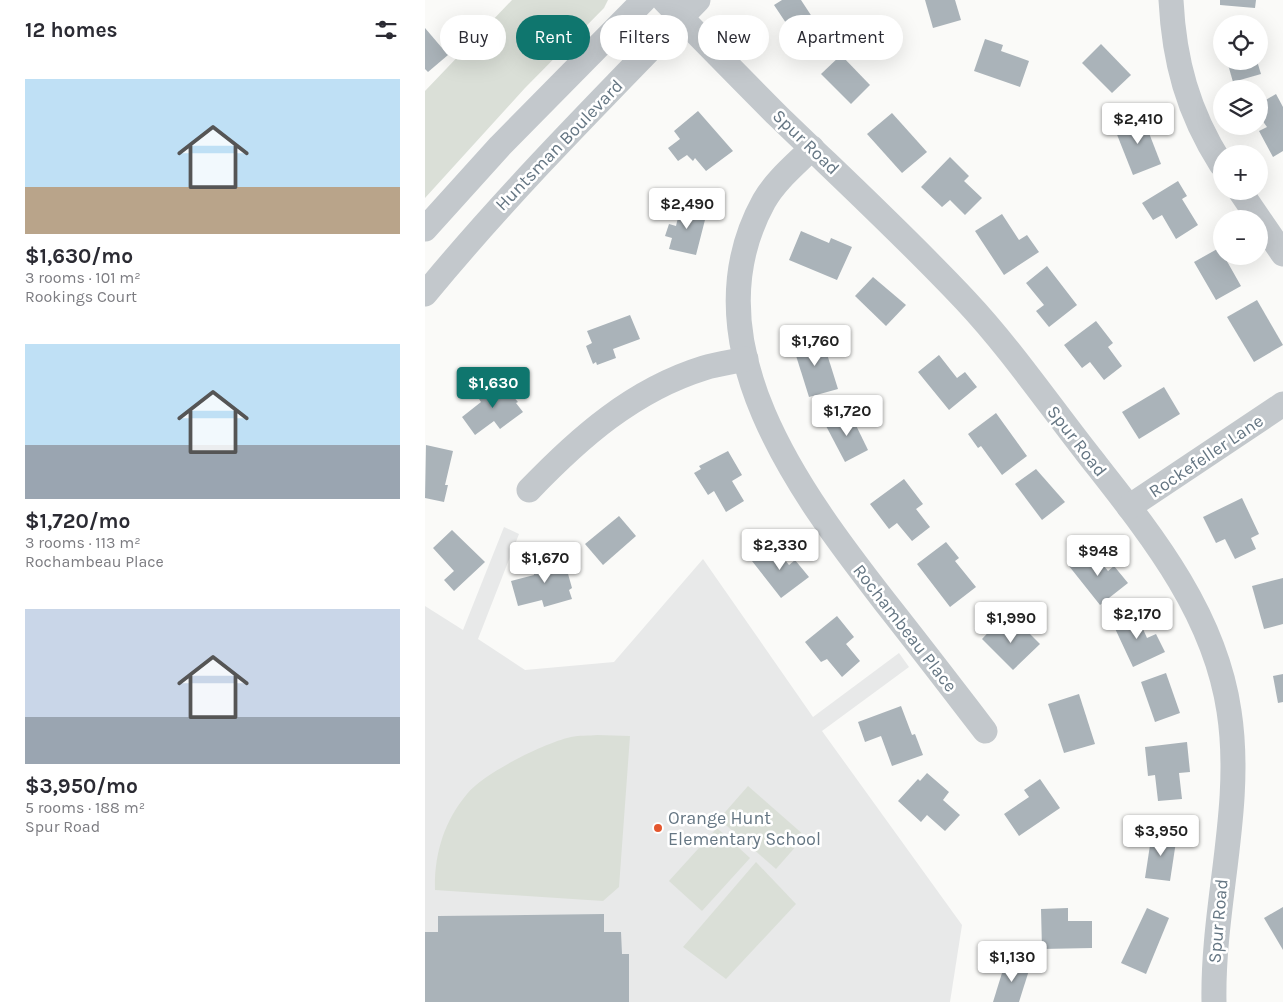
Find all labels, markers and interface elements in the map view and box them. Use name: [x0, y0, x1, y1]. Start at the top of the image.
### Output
chip: Buy: [440, 15, 506, 60]
chip: Rent: [516, 15, 590, 60]
chip: Filters: [600, 15, 688, 60]
chip: New: [698, 15, 769, 60]
chip: Apartment: [779, 15, 903, 60]
map controls: [1213, 15, 1268, 265]
button: locate: [1213, 15, 1268, 70]
icon: filters: [372, 16, 400, 44]
text: 12 homes: [25, 18, 118, 42]
street label: Huntsman Boulevard: [491, 75, 627, 215]
button: layers: [1213, 80, 1268, 135]
pin: $2,410: [1097, 102, 1179, 145]
street label: Spur Road: [768, 105, 844, 179]
text: $2,410: [1113, 109, 1163, 128]
icon: home: [168, 112, 258, 202]
button: +: [1213, 145, 1268, 200]
pin: $2,490: [646, 188, 728, 230]
text: $2,490: [660, 194, 714, 213]
button: −: [1213, 210, 1268, 265]
text: $1,630/mo: [25, 244, 133, 268]
text: 3 rooms · 101 m²: [25, 268, 141, 287]
text: Rookings Court: [25, 287, 137, 306]
pin: $1,760: [774, 324, 856, 367]
text: $1,760: [791, 331, 839, 350]
pin: $1,630: [452, 366, 534, 409]
text: $1,630: [468, 373, 518, 392]
icon: home: [168, 377, 258, 467]
pin: $1,720: [806, 394, 888, 437]
text: $1,720: [823, 401, 871, 420]
street label: Spur Road: [1042, 401, 1112, 481]
street label: Rockefeller Lane: [1145, 410, 1267, 502]
text: $1,720/mo: [25, 509, 130, 533]
pin: $2,330: [739, 528, 821, 571]
text: 3 rooms · 113 m²: [25, 533, 141, 552]
pin: $948: [1068, 534, 1128, 577]
text: $2,330: [753, 535, 807, 554]
text: $948: [1078, 541, 1118, 560]
pin: $1,670: [504, 542, 586, 584]
text: $1,670: [521, 548, 569, 567]
text: Rochambeau Place: [25, 552, 164, 571]
street label: Rochambeau Place: [848, 560, 962, 696]
pin: $2,170: [1096, 598, 1178, 640]
pin: $1,990: [970, 602, 1052, 644]
text: $2,170: [1113, 604, 1161, 623]
text: $1,990: [986, 608, 1036, 627]
icon: home: [168, 642, 258, 732]
text: $3,950/mo: [25, 774, 138, 798]
text: 5 rooms · 188 m²: [25, 798, 145, 817]
place label: Orange Hunt Elementary School: [668, 807, 821, 850]
pin: $3,950: [1120, 814, 1202, 857]
text: Spur Road: [25, 817, 100, 836]
text: $3,950: [1134, 821, 1188, 840]
marker: Orange Hunt Elementary School: [652, 822, 664, 834]
street label: Spur Road: [1203, 878, 1233, 964]
pin: $1,130: [971, 940, 1053, 983]
text: $1,130: [989, 947, 1035, 966]

